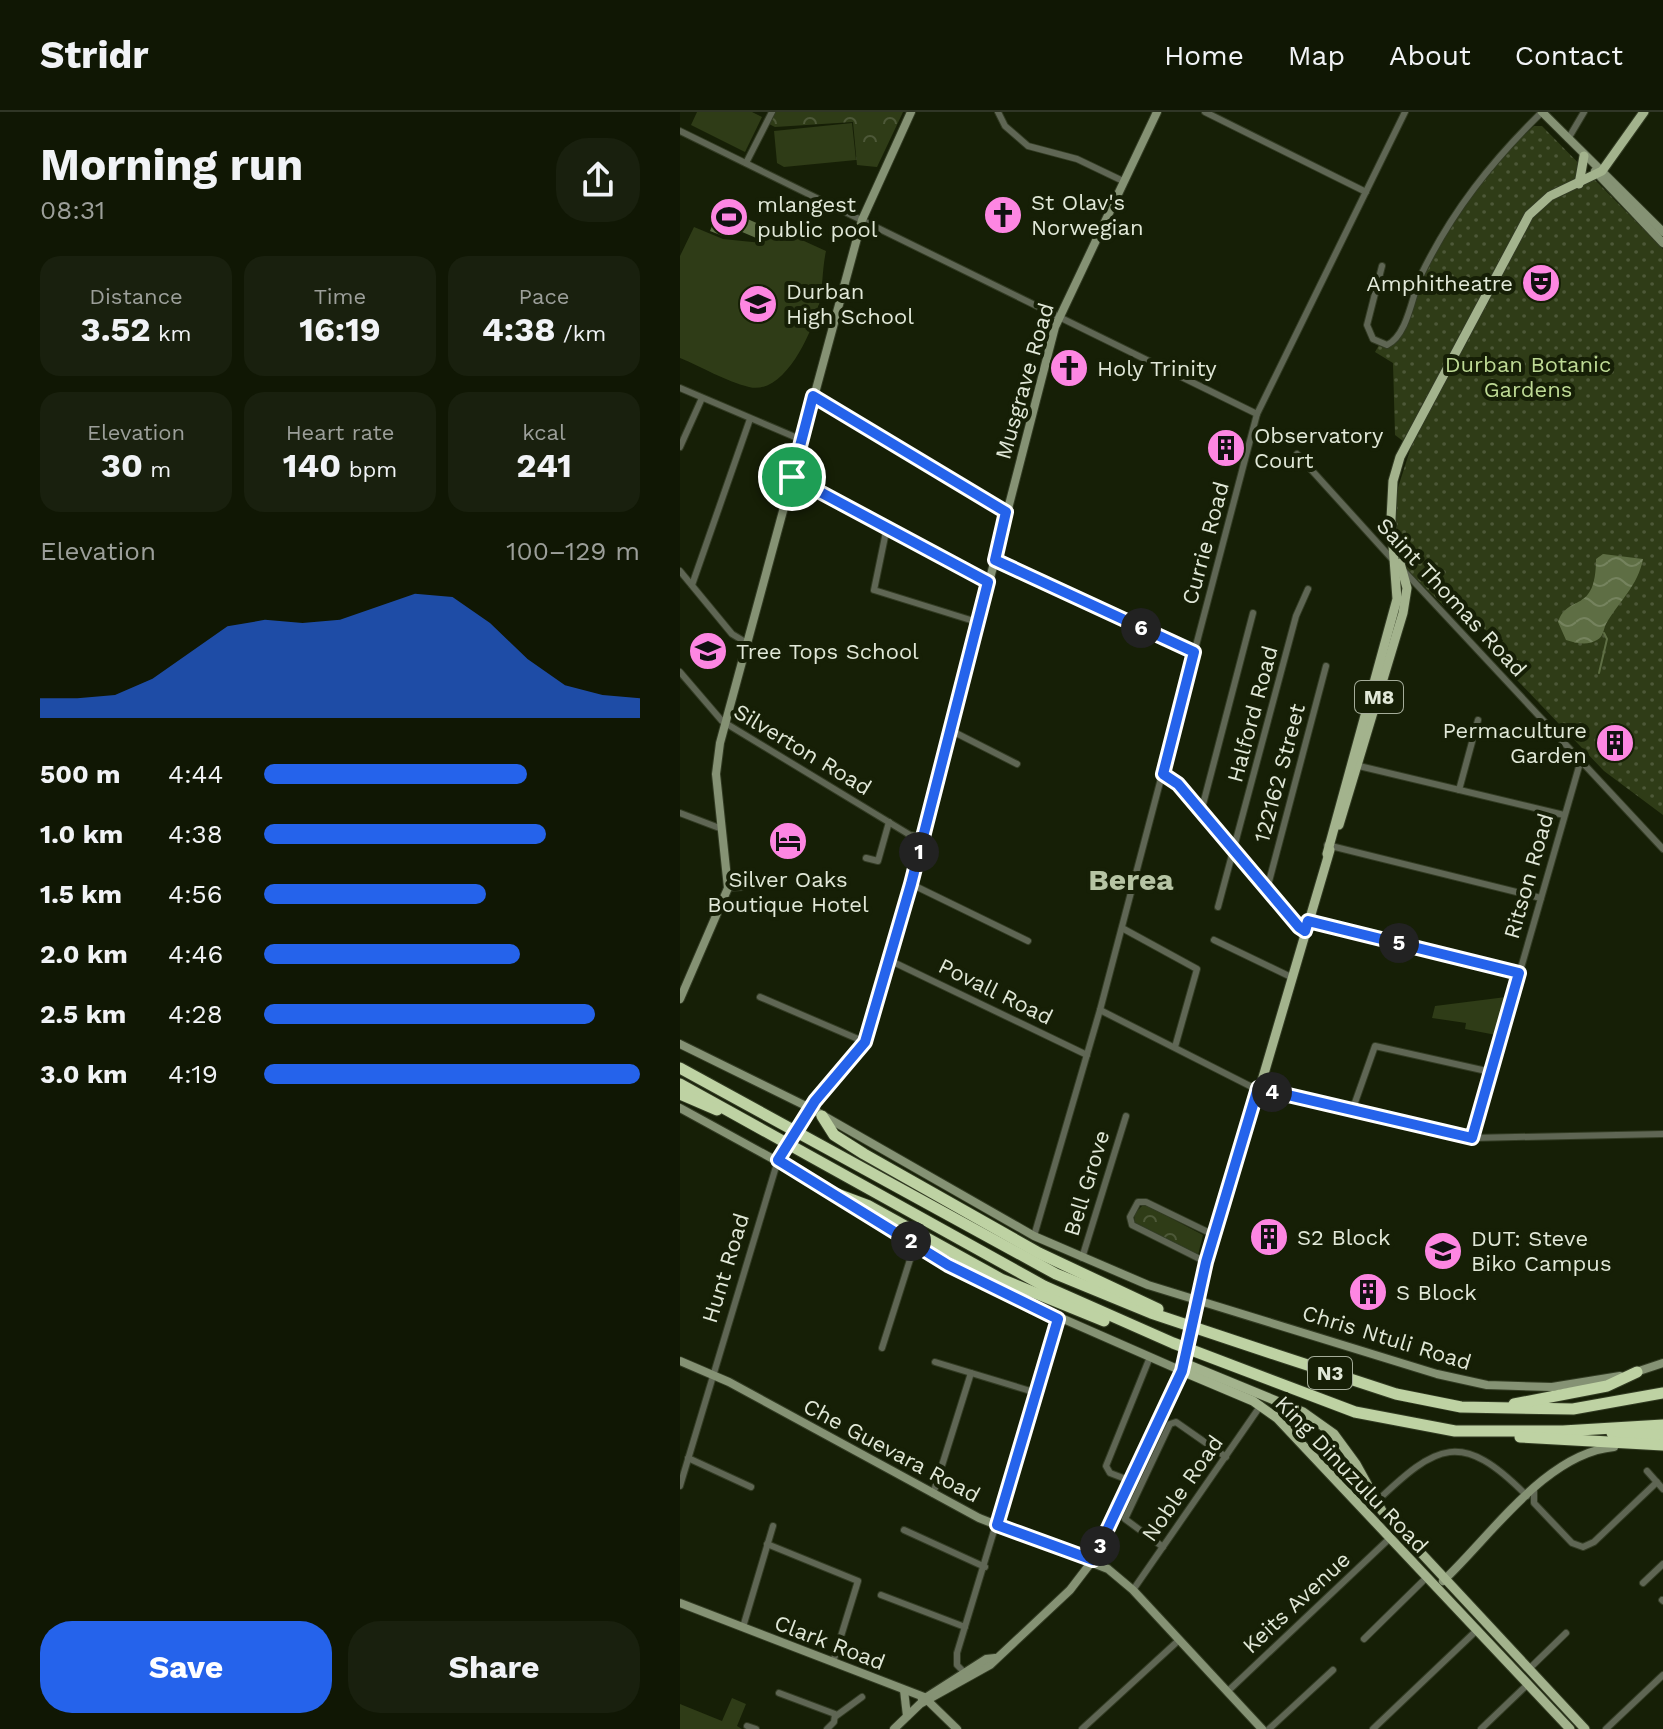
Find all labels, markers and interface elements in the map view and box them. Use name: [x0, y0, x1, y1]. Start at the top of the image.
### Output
text: Stridr: [40, 33, 149, 77]
text: Home: [1164, 39, 1244, 72]
text: Map: [1288, 39, 1345, 72]
text: About: [1389, 39, 1471, 72]
text: Contact: [1515, 39, 1623, 72]
button: share: [556, 138, 640, 222]
text: Morning run: [40, 139, 303, 191]
place label: St Olav's Norwegian: [1031, 190, 1144, 240]
place label: mlangest public pool: [757, 192, 878, 242]
church icon: St Olav's Norwegian: [982, 194, 1024, 236]
text: 08:31: [40, 195, 105, 225]
sports icon: mlangest public pool: [708, 196, 750, 238]
theatre icon: Amphitheatre: [1520, 262, 1562, 304]
place label: Amphitheatre: [1366, 271, 1513, 296]
place label: Durban High School: [786, 279, 914, 329]
school or university icon: Durban High School: [737, 283, 779, 325]
text: Distance: [89, 284, 183, 309]
text: Time: [314, 284, 366, 309]
text: Pace: [519, 284, 569, 309]
street label: Musgrave Road: [990, 300, 1059, 462]
text: 3.52: [80, 309, 151, 349]
text: 16:19: [299, 309, 381, 349]
text: 4:38: [482, 309, 556, 349]
text: km: [151, 321, 192, 346]
text: /km: [556, 321, 606, 346]
church icon: Holy Trinity: [1048, 347, 1090, 389]
park label: Durban Botanic Gardens: [1445, 352, 1611, 402]
place label: Holy Trinity: [1097, 356, 1217, 381]
text: Elevation: [87, 420, 185, 445]
text: Heart rate: [286, 420, 394, 445]
text: kcal: [522, 420, 566, 445]
place label: Observatory Court: [1254, 423, 1384, 473]
building icon: Observatory Court: [1205, 427, 1247, 469]
pin: [758, 443, 826, 511]
text: 30: [101, 445, 143, 485]
text: 140: [283, 445, 341, 485]
text: 241: [516, 445, 572, 485]
icon: arrive: [770, 455, 814, 499]
text: m: [143, 457, 171, 482]
text: bpm: [341, 457, 397, 482]
street label: Currie Road: [1177, 479, 1234, 607]
street label: Saint Thomas Road: [1372, 513, 1532, 682]
text: Elevation: [40, 536, 156, 566]
text: 100–129 m: [506, 536, 640, 566]
pin: 6: [1121, 608, 1161, 648]
text: 6: [1134, 615, 1148, 640]
school or university icon: Tree Tops School: [687, 630, 729, 672]
place label: Tree Tops School: [736, 639, 919, 664]
street label: Halford Road: [1222, 643, 1283, 785]
road number: M8: [1355, 681, 1403, 713]
street label: Silverton Road: [730, 699, 876, 800]
street label: 122162 Street: [1249, 701, 1310, 845]
place label: Permaculture Garden: [1442, 718, 1587, 768]
building icon: Permaculture Garden: [1594, 722, 1636, 764]
text: 500 m: [40, 759, 121, 789]
text: 4:44: [168, 759, 223, 789]
street label: Ritson Road: [1499, 811, 1558, 942]
text: 1.0 km: [40, 819, 123, 849]
text: 4:38: [168, 819, 223, 849]
hotel icon: Silver Oaks Boutique Hotel: [767, 820, 809, 862]
pin: 1: [899, 832, 939, 872]
text: 1: [914, 839, 924, 864]
district label: Berea: [1088, 862, 1174, 897]
place label: Silver Oaks Boutique Hotel: [707, 867, 869, 917]
text: 1.5 km: [40, 879, 122, 909]
text: 4:56: [168, 879, 223, 909]
pin: 5: [1379, 923, 1419, 963]
text: 5: [1393, 930, 1405, 955]
text: 2.0 km: [40, 939, 128, 969]
text: 4:46: [168, 939, 223, 969]
street label: Povall Road: [935, 953, 1057, 1030]
text: 2.5 km: [40, 999, 126, 1029]
text: 4:28: [168, 999, 223, 1029]
text: 3.0 km: [40, 1059, 128, 1089]
text: 4:19: [168, 1059, 218, 1089]
pin: 4: [1252, 1072, 1292, 1112]
text: 4: [1265, 1079, 1279, 1104]
street label: Bell Grove: [1059, 1127, 1114, 1239]
street label: Hunt Road: [697, 1210, 754, 1326]
building icon: S2 Block: [1248, 1216, 1290, 1258]
pin: 2: [891, 1221, 931, 1261]
place label: S2 Block: [1297, 1225, 1391, 1250]
place label: DUT: Steve Biko Campus: [1471, 1226, 1611, 1276]
text: 2: [904, 1228, 918, 1253]
school or university icon: DUT: Steve Biko Campus: [1422, 1230, 1464, 1272]
building icon: S Block: [1347, 1271, 1389, 1313]
place label: S Block: [1396, 1280, 1477, 1305]
street label: Chris Ntuli Road: [1299, 1300, 1474, 1375]
road number: N3: [1308, 1357, 1352, 1389]
street label: King Dinuzulu Road: [1270, 1391, 1433, 1558]
street label: Che Guevara Road: [799, 1393, 984, 1508]
street label: Noble Road: [1137, 1430, 1228, 1546]
pin: 3: [1080, 1526, 1120, 1566]
text: 3: [1093, 1533, 1107, 1558]
street label: Keits Avenue: [1238, 1546, 1355, 1658]
street label: Clark Road: [771, 1610, 889, 1675]
button: Save: [40, 1621, 332, 1713]
button: Share: [348, 1621, 640, 1713]

